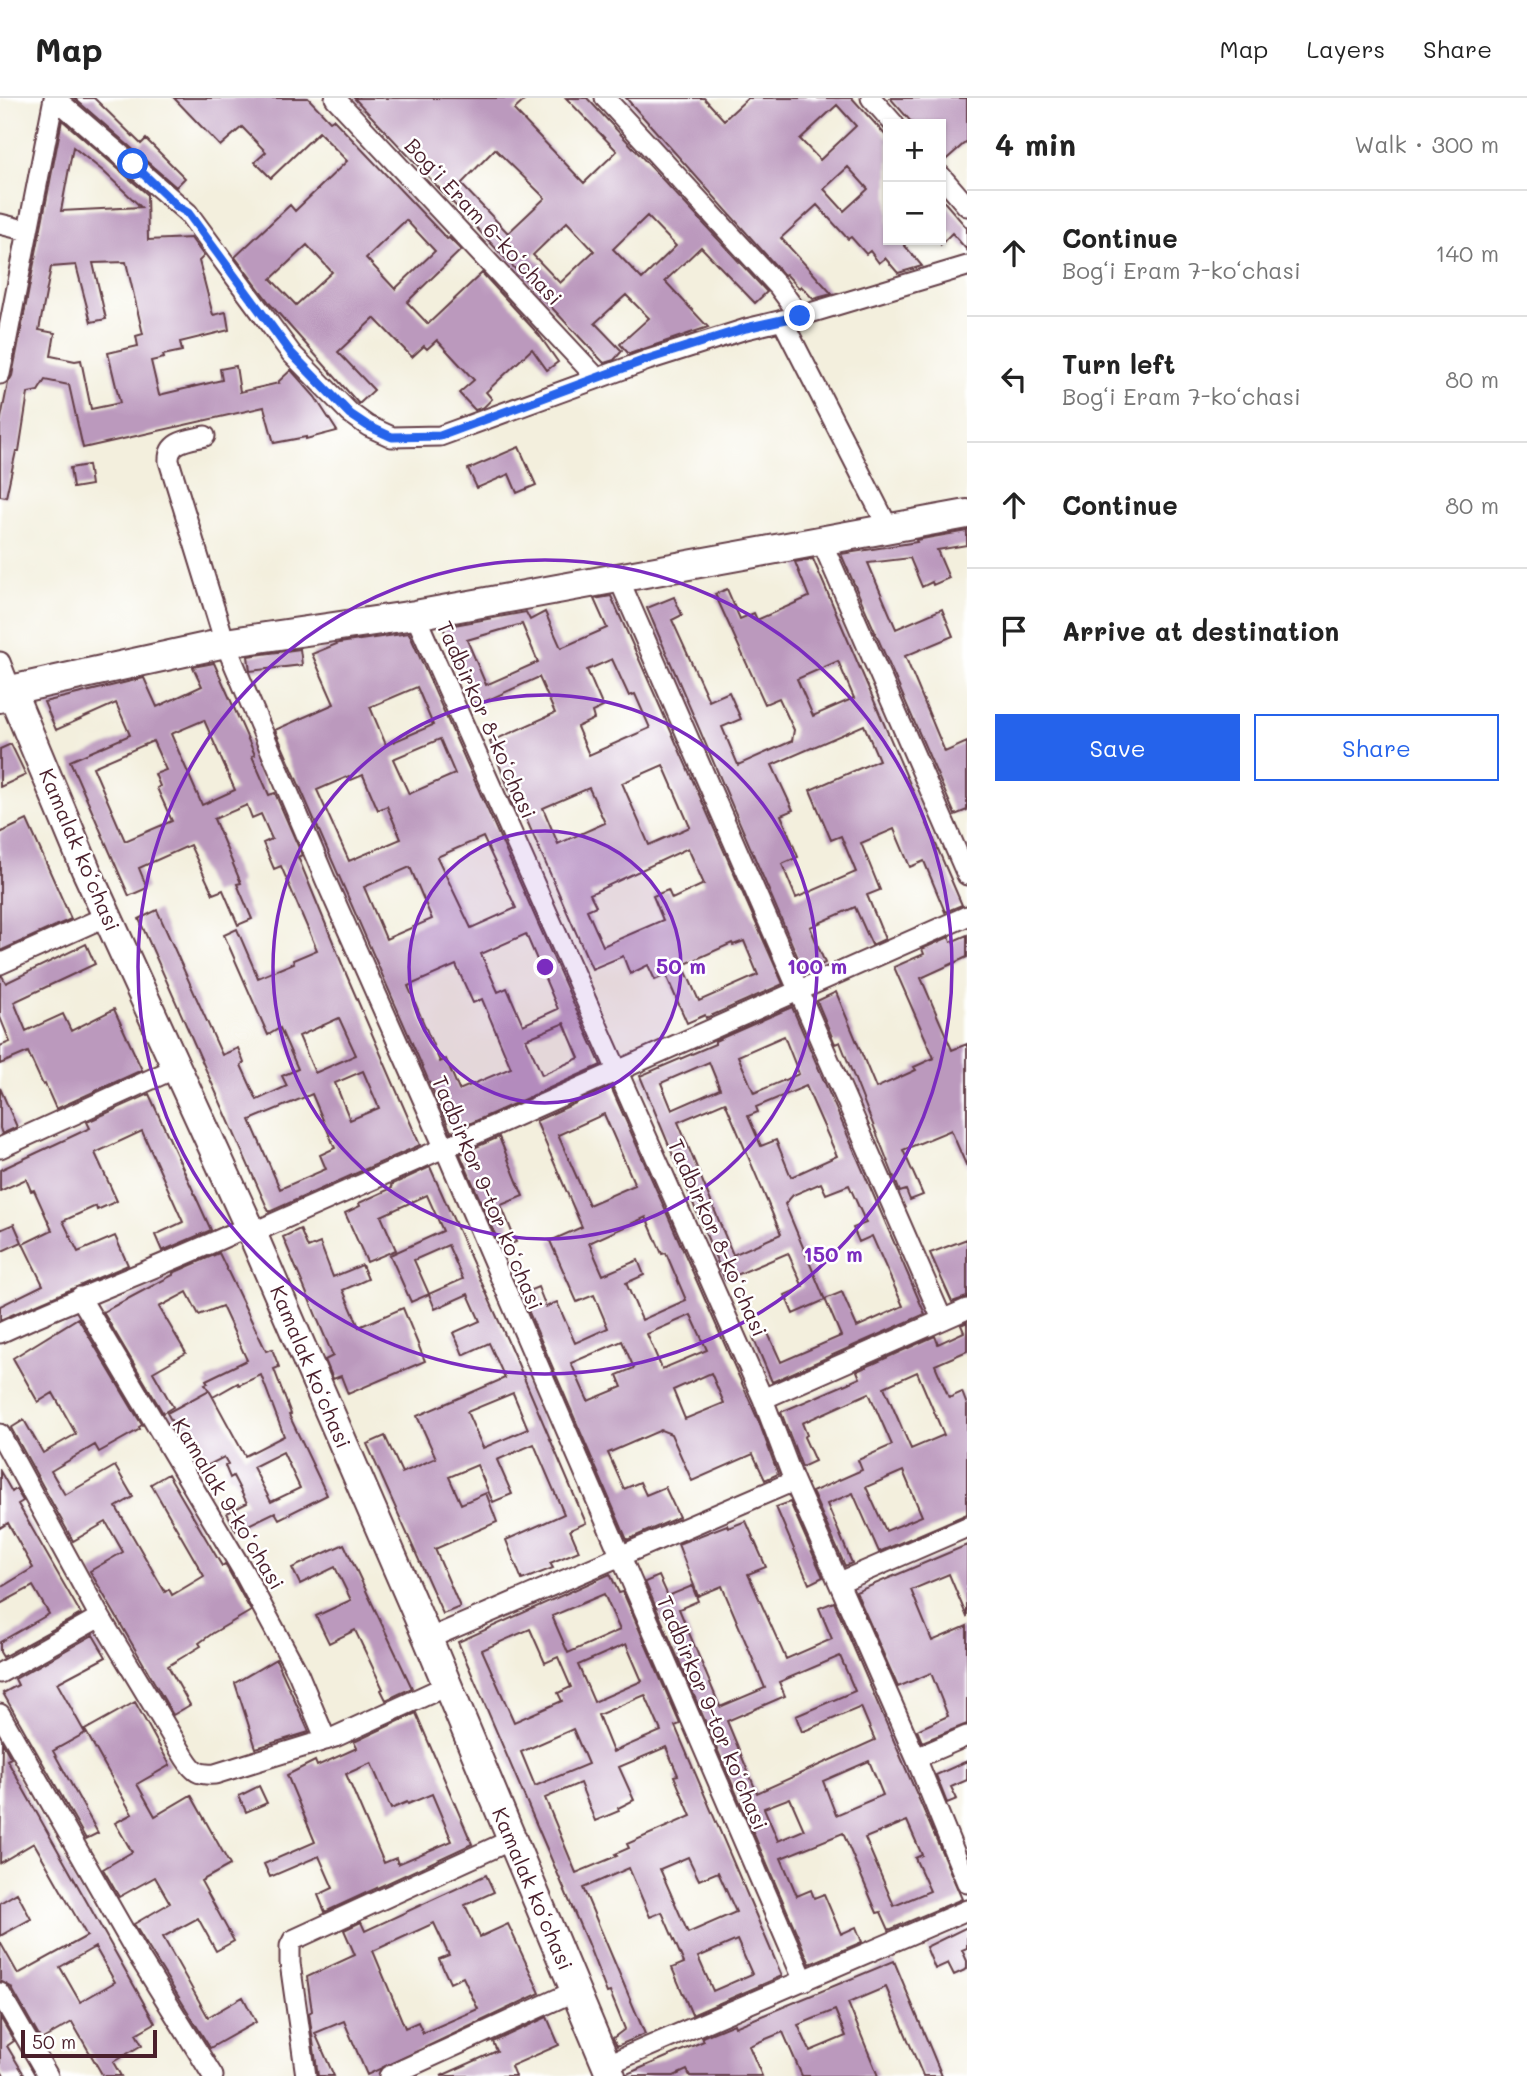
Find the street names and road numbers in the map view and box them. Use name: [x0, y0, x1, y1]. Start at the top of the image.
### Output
street label: Bogʻi Eram 6-koʻchasi: [400, 132, 569, 310]
street label: Tadbirkor 8-koʻchasi: [432, 616, 543, 822]
street label: Kamalak koʻchasi: [34, 764, 127, 935]
street label: Tadbirkor 9-tor koʻchasi: [427, 1071, 550, 1314]
street label: Tadbirkor 8-koʻchasi: [663, 1134, 774, 1340]
street label: Kamalak koʻchasi: [265, 1281, 358, 1452]
street label: Kamalak 9-koʻchasi: [167, 1412, 291, 1594]
street label: Tadbirkor 9-tor koʻchasi: [652, 1591, 775, 1834]
street label: Kamalak koʻchasi: [487, 1803, 580, 1974]

